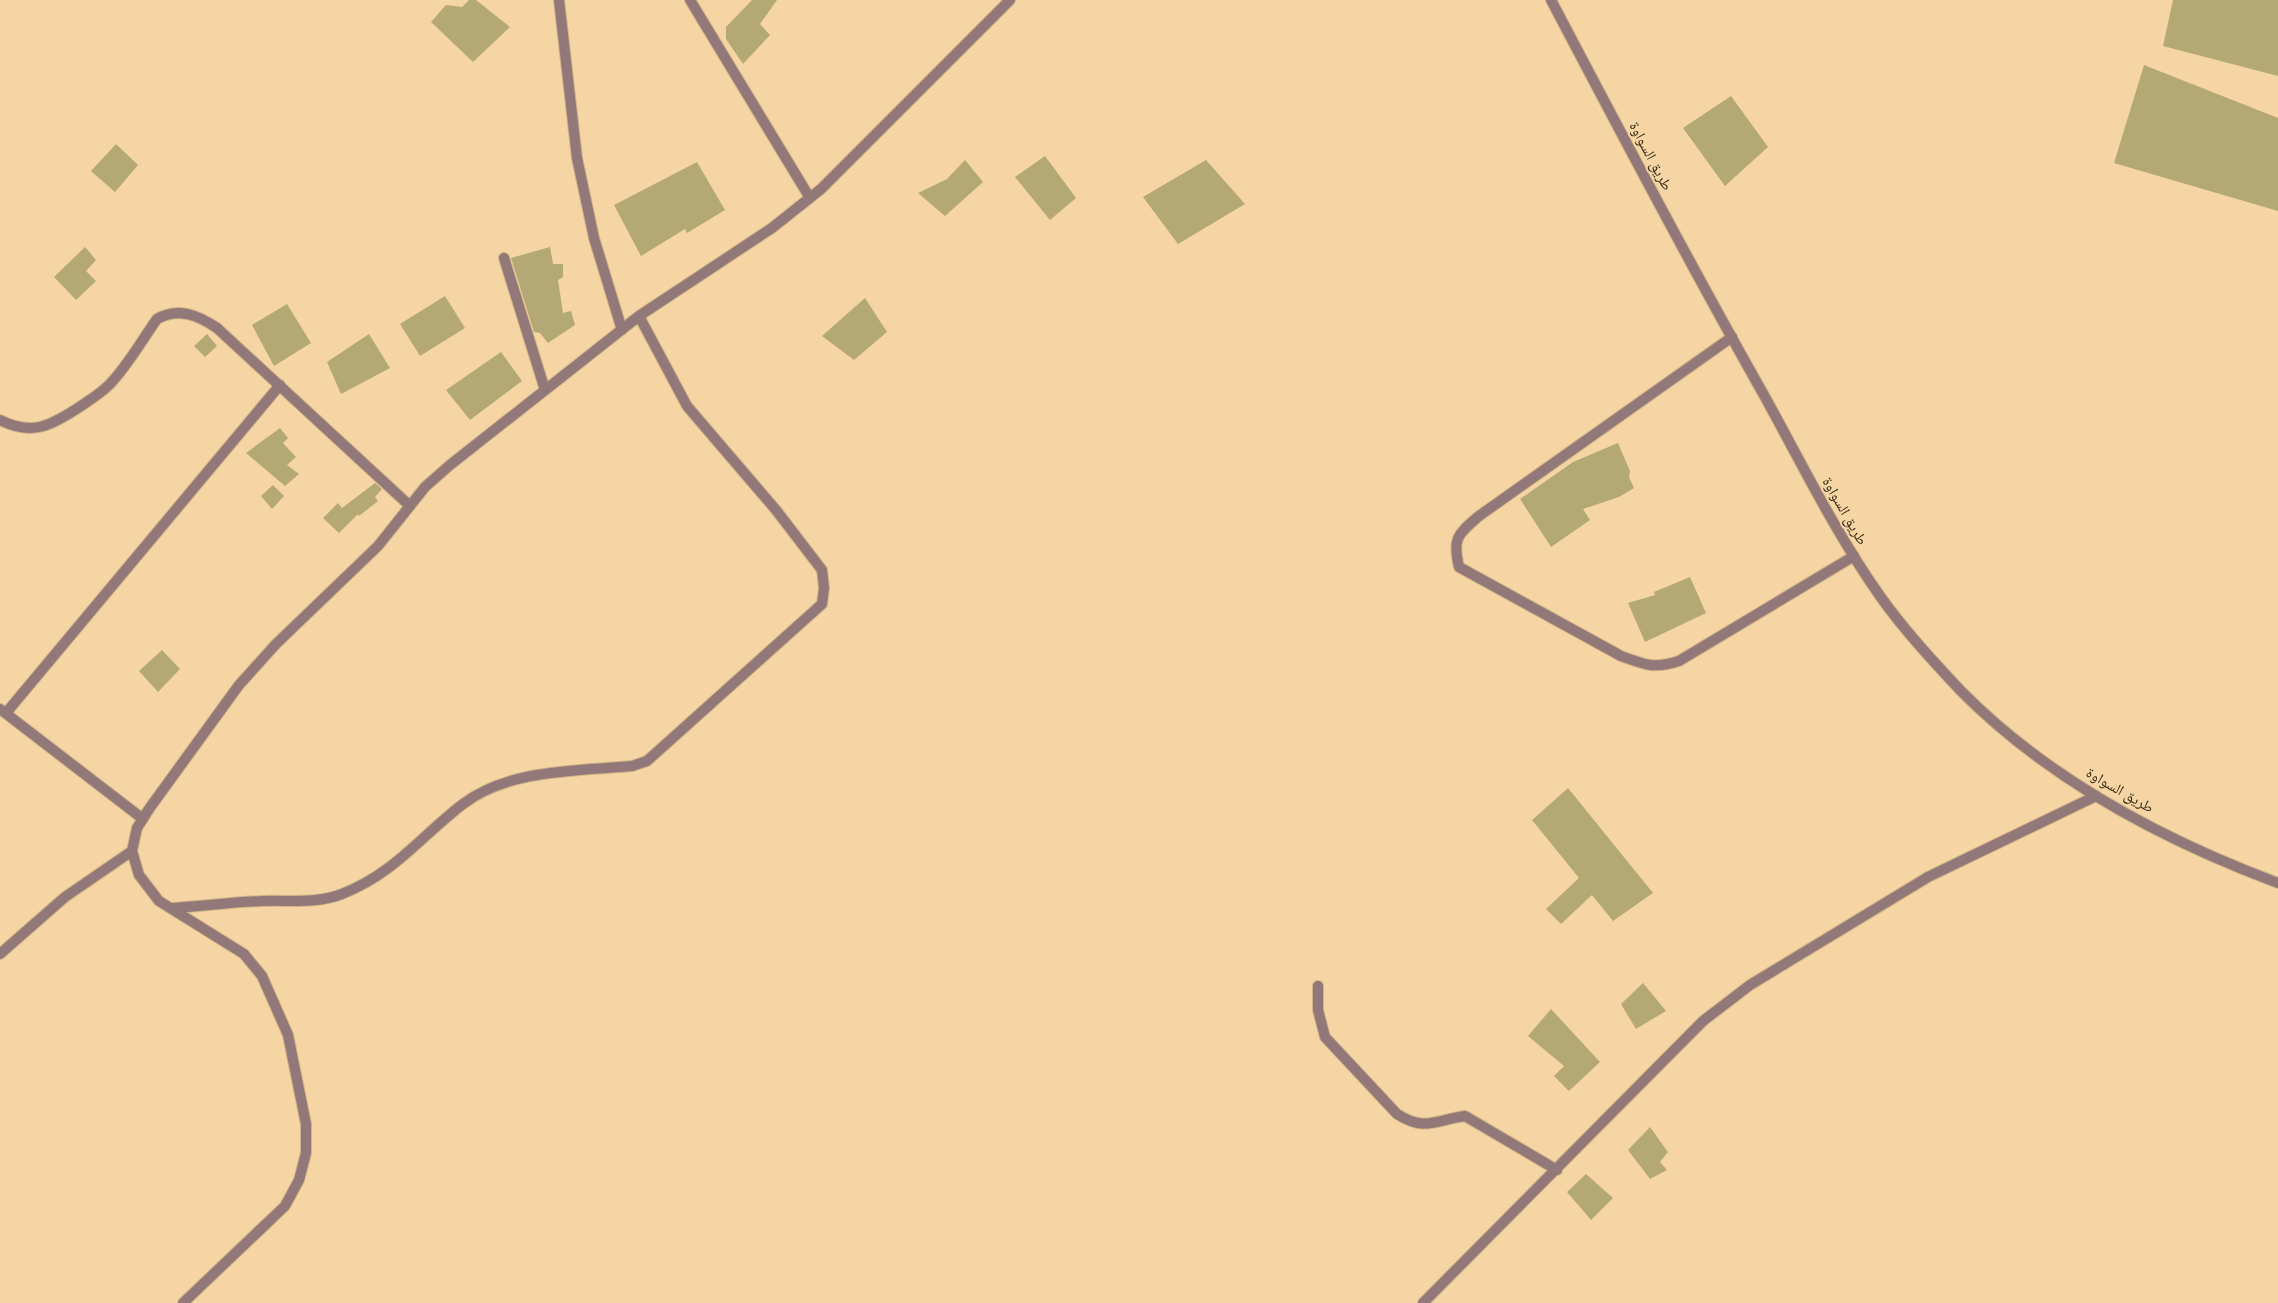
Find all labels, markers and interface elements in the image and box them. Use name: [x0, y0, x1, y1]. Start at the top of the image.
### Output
street label: طريق السواوة: [1625, 118, 1677, 194]
street label: طريق السواوة: [1818, 474, 1872, 549]
street label: طريق السواوة: [2083, 763, 2158, 817]

